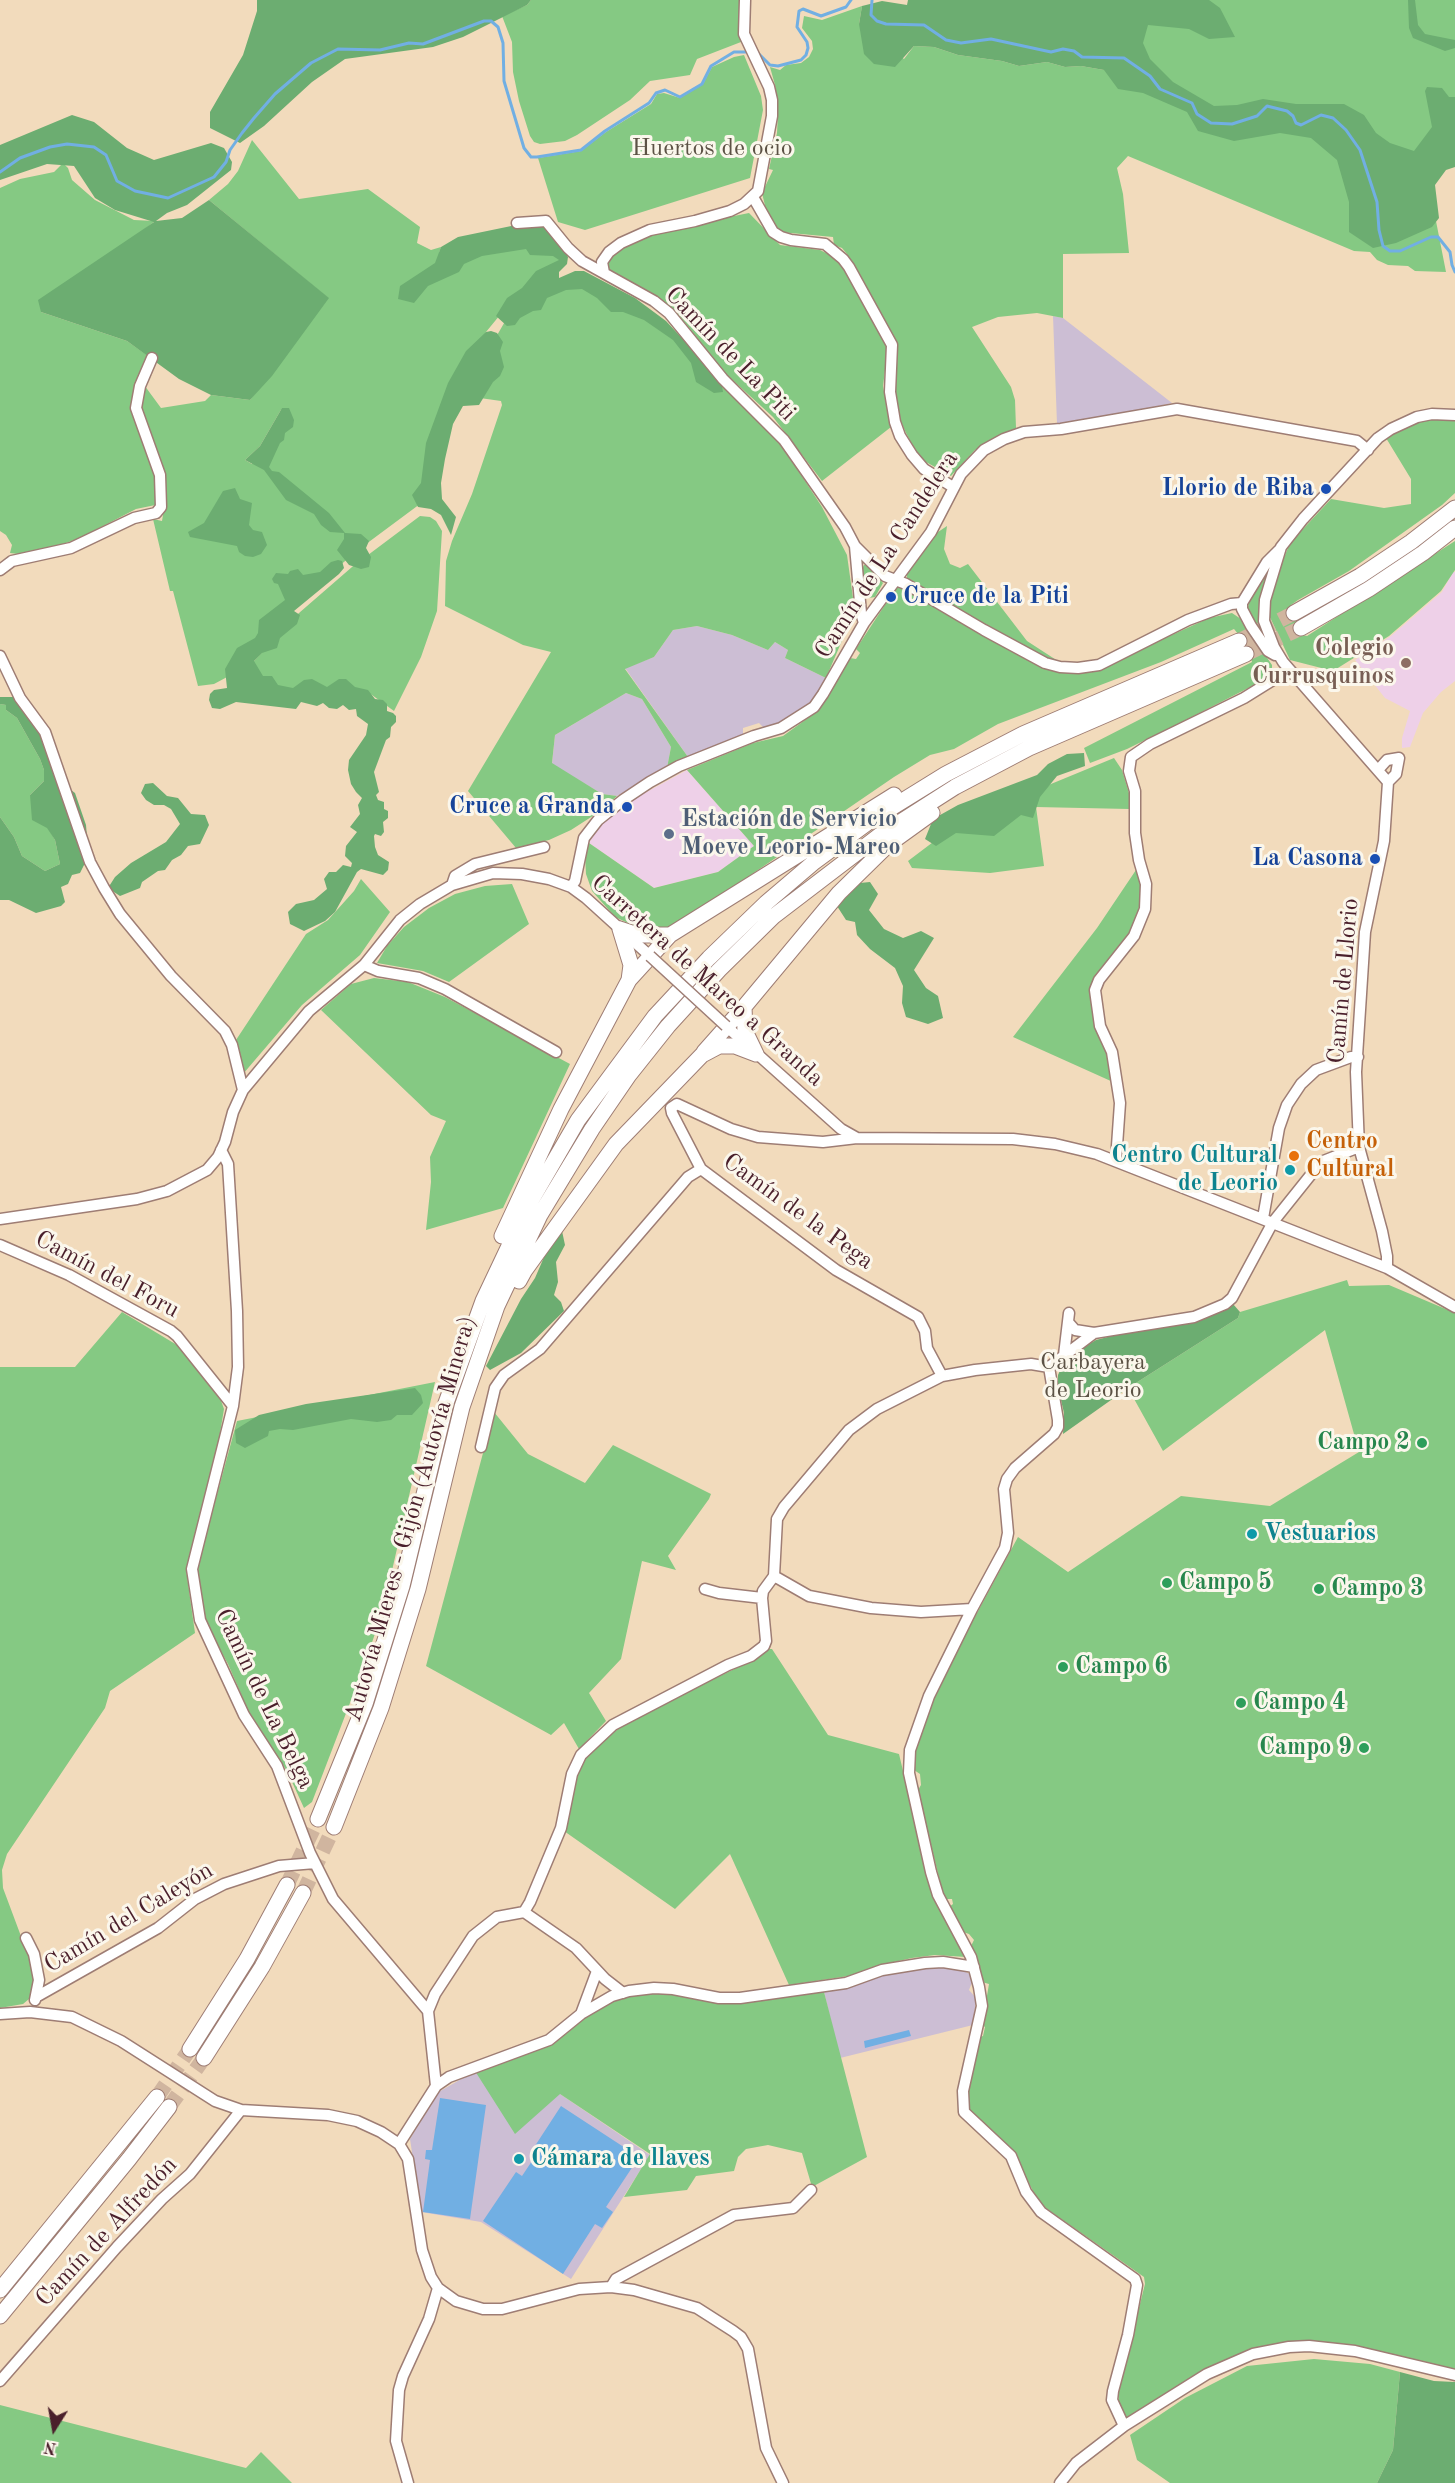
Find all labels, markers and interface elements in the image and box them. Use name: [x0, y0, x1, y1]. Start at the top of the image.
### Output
park label: Huertos de ocio: [631, 135, 793, 163]
street label: Camín de La Piti: [659, 281, 801, 427]
street label: Camín de La Candelera: [809, 446, 965, 664]
place label: Llorio de Riba: [1162, 475, 1314, 503]
marker: Llorio de Riba: [1319, 482, 1333, 496]
place label: Cruce de la Piti: [903, 583, 1069, 611]
marker: Cruce de la Piti: [884, 590, 898, 604]
place label: Colegio Currusquinos: [1252, 635, 1394, 691]
marker: Colegio Currusquinos: [1399, 656, 1413, 670]
place label: Cruce a Granda: [449, 793, 615, 821]
marker: Cruce a Granda: [620, 800, 634, 814]
place label: Estación de Servicio Moeve Leorio-Mareo: [681, 806, 901, 862]
marker: Estación de Servicio Moeve Leorio-Mareo: [662, 827, 676, 841]
place label: La Casona: [1252, 845, 1363, 873]
marker: La Casona: [1368, 852, 1382, 866]
street label: Carretera de Mareo a Granda: [585, 869, 829, 1093]
street label: Camín de Llorio: [1322, 897, 1366, 1065]
place label: Centro Cultural: [1306, 1128, 1394, 1184]
place label: Centro Cultural de Leorio: [1111, 1142, 1278, 1198]
street label: Camín de la Pega: [717, 1148, 879, 1276]
marker: Centro Cultural: [1287, 1149, 1301, 1163]
marker: Centro Cultural de Leorio: [1283, 1163, 1297, 1177]
street label: Camín del Foru: [30, 1225, 184, 1325]
street label: Autovía Mieres - Gijón (Autovía Minera): [339, 1313, 483, 1725]
park label: Carbayera de Leorio: [1040, 1349, 1146, 1405]
place label: Campo 2: [1317, 1429, 1410, 1457]
marker: Campo 2: [1415, 1436, 1429, 1450]
place label: Vestuarios: [1264, 1520, 1376, 1548]
marker: Vestuarios: [1245, 1527, 1259, 1541]
place label: Campo 5: [1179, 1569, 1272, 1597]
place label: Campo 3: [1331, 1575, 1424, 1603]
marker: Campo 5: [1160, 1576, 1174, 1590]
marker: Campo 3: [1312, 1582, 1326, 1596]
street label: Camín de La Belga: [208, 1604, 320, 1794]
place label: Campo 6: [1075, 1653, 1168, 1681]
marker: Campo 6: [1056, 1660, 1070, 1674]
place label: Campo 4: [1253, 1689, 1346, 1717]
marker: Campo 4: [1234, 1696, 1248, 1710]
place label: Campo 9: [1259, 1734, 1352, 1762]
marker: Campo 9: [1357, 1741, 1371, 1755]
street label: Camín del Caleyón: [39, 1856, 219, 1980]
place label: Cámara de llaves: [531, 2145, 710, 2173]
street label: Camín de Alfredón: [30, 2151, 184, 2313]
marker: Cámara de llaves: [512, 2152, 526, 2166]
north arrow: [24, 2399, 84, 2459]
text: N: [43, 2438, 58, 2456]

